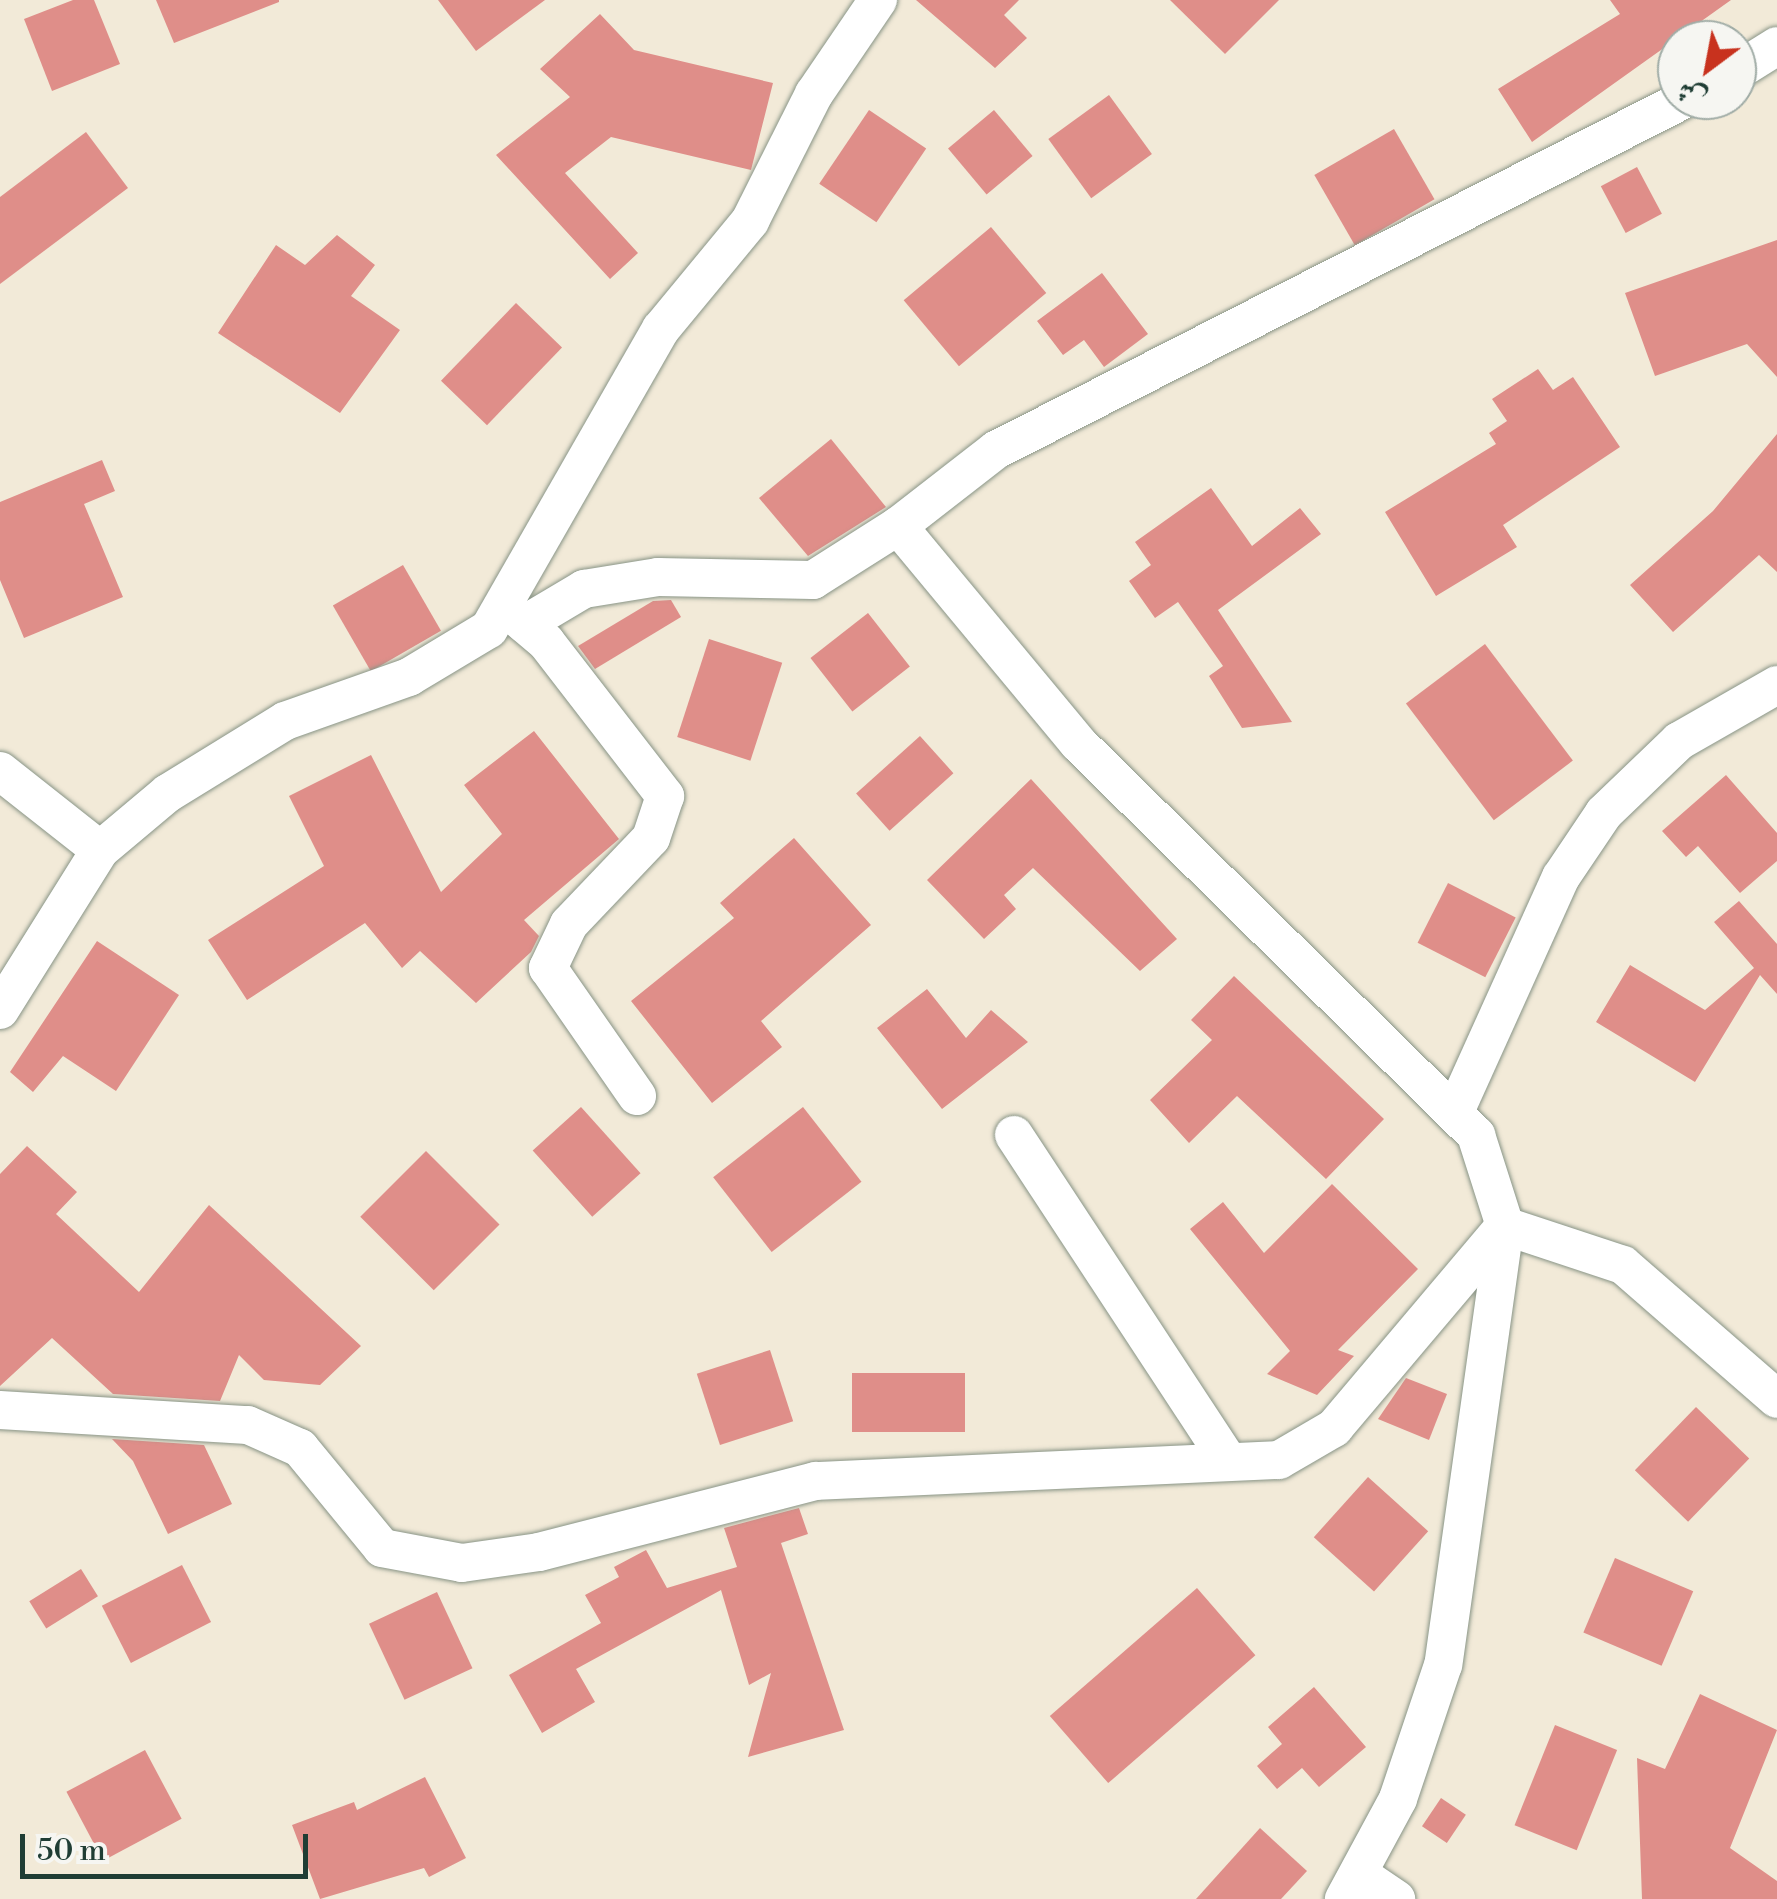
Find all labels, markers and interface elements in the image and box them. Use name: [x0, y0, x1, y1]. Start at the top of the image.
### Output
north arrow: [1657, 20, 1757, 120]
text: ش: [1671, 72, 1713, 116]
scale bar: [25, 1814, 312, 1876]
text: 50 m: [37, 1832, 106, 1870]

